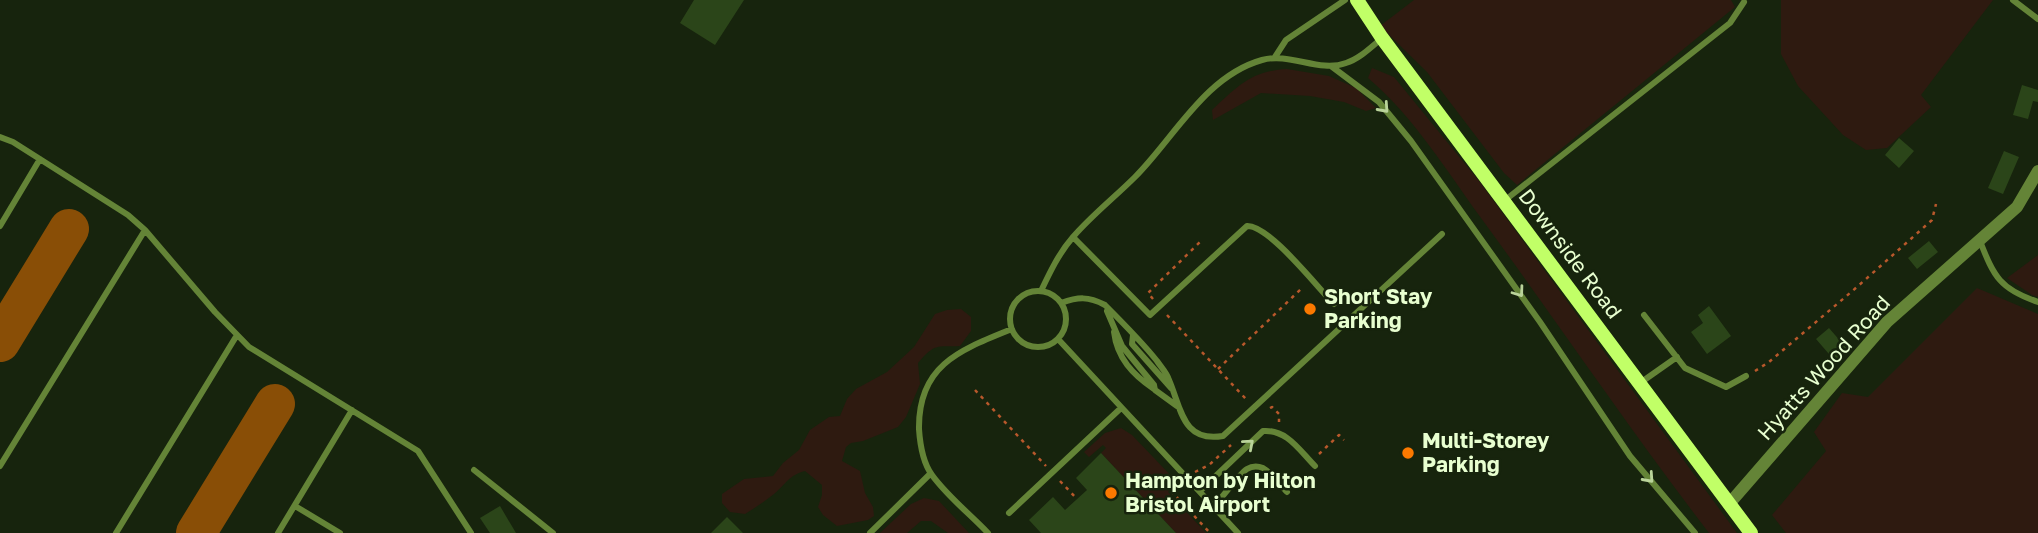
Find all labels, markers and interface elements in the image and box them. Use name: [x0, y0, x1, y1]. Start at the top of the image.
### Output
one-way arrow: [1376, 100, 1388, 113]
street label: Downside Road: [1514, 183, 1628, 323]
place label: Short Stay Parking: [1324, 283, 1433, 333]
one-way arrow: [1510, 284, 1523, 297]
street label: Hyatts Wood Road: [1751, 290, 1895, 445]
marker: Short Stay Parking: [1302, 301, 1318, 317]
place label: Multi-Storey Parking: [1422, 427, 1550, 477]
one-way arrow: [1240, 440, 1253, 452]
marker: Multi-Storey Parking: [1400, 445, 1416, 461]
place label: Hampton by Hilton Bristol Airport: [1125, 467, 1316, 517]
one-way arrow: [1641, 470, 1653, 483]
marker: Hampton by Hilton Bristol Airport: [1103, 485, 1119, 501]

